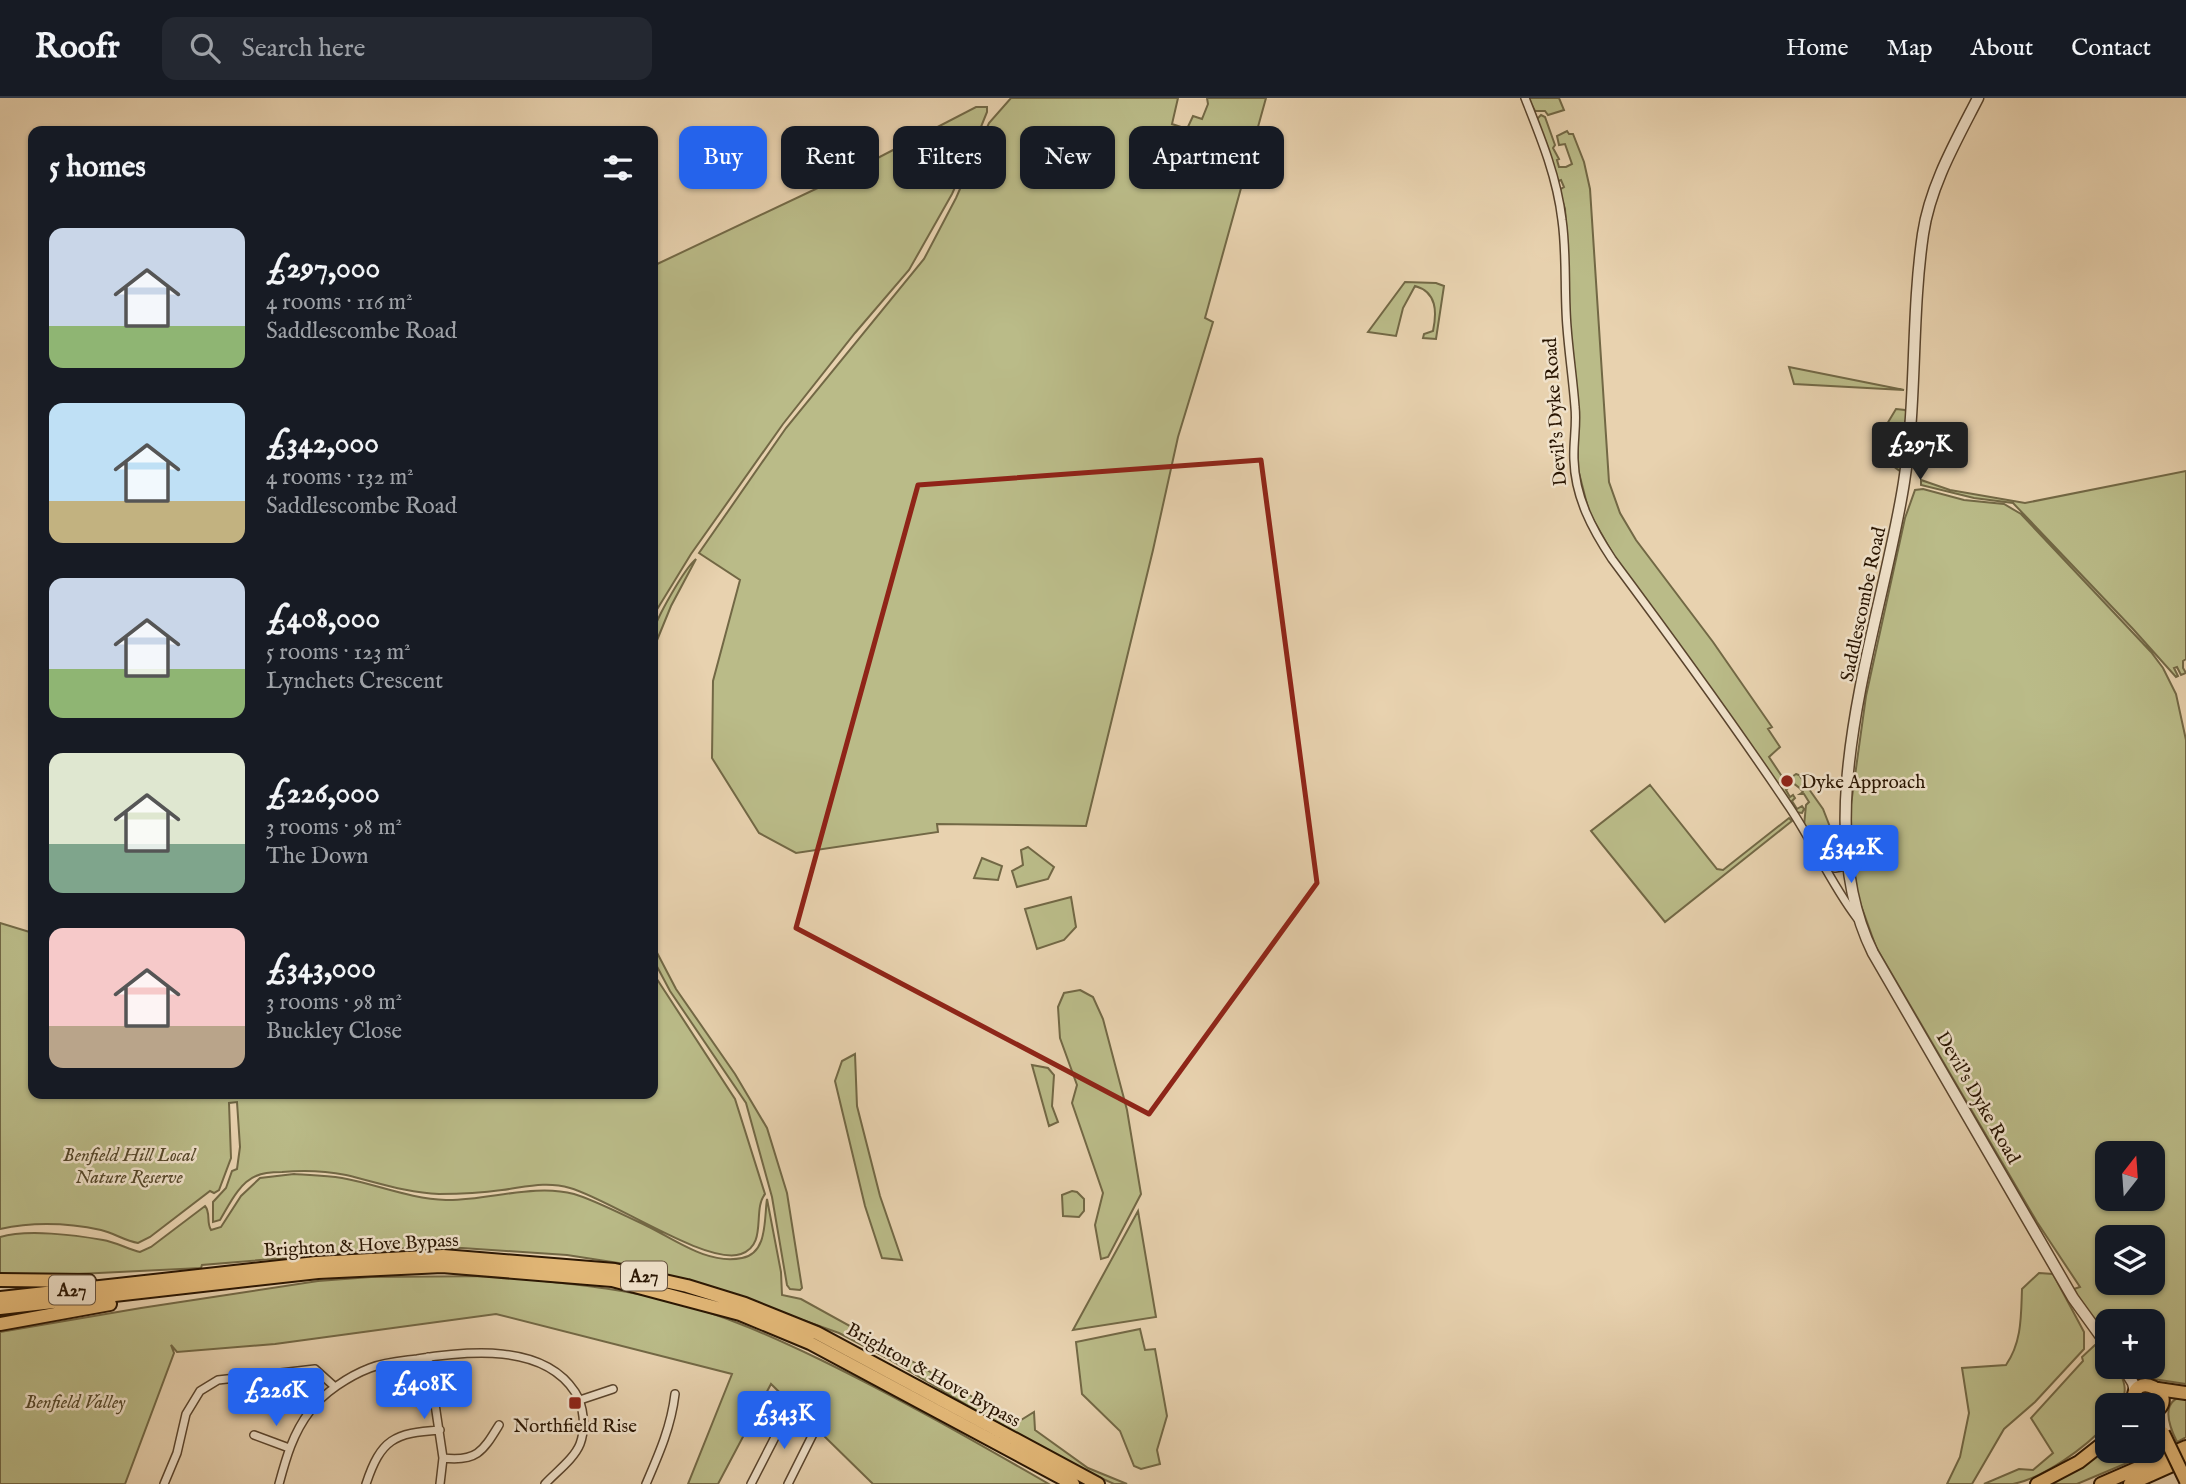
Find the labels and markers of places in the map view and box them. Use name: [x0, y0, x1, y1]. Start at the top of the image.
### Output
pin: £297K: [1871, 422, 1969, 482]
place label: Dyke Approach: [1801, 771, 1925, 795]
marker: Dyke Approach: [1779, 773, 1795, 789]
pin: £342K: [1802, 826, 1900, 885]
pin: £408K: [375, 1362, 473, 1421]
pin: £226K: [227, 1368, 325, 1428]
pin: £343K: [735, 1392, 833, 1451]
marker: Northfield Rise: [567, 1395, 583, 1411]
place label: Northfield Rise: [513, 1415, 637, 1439]

